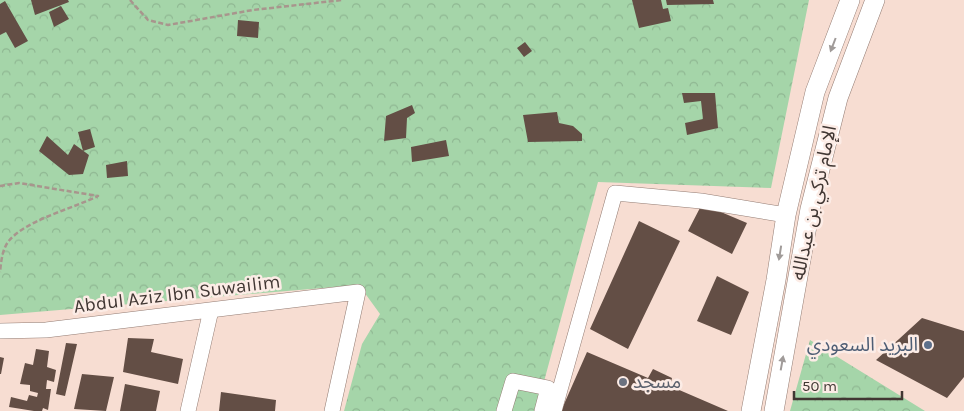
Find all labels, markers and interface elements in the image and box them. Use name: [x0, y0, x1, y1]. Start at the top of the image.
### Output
one-way arrow: [829, 38, 836, 53]
street label: الإمام تركي بن عبدالله: [787, 124, 844, 283]
one-way arrow: [776, 246, 784, 262]
street label: Abdul Aziz Ibn Suwailim: [72, 270, 282, 318]
place label: البريد السعودي: [807, 334, 918, 359]
marker: البريد السعودي: [922, 339, 934, 351]
one-way arrow: [779, 355, 787, 371]
scale bar: [794, 368, 902, 400]
place label: مسجد: [633, 371, 681, 393]
marker: مسجد: [617, 376, 629, 388]
text: 50 m: [802, 377, 837, 395]

